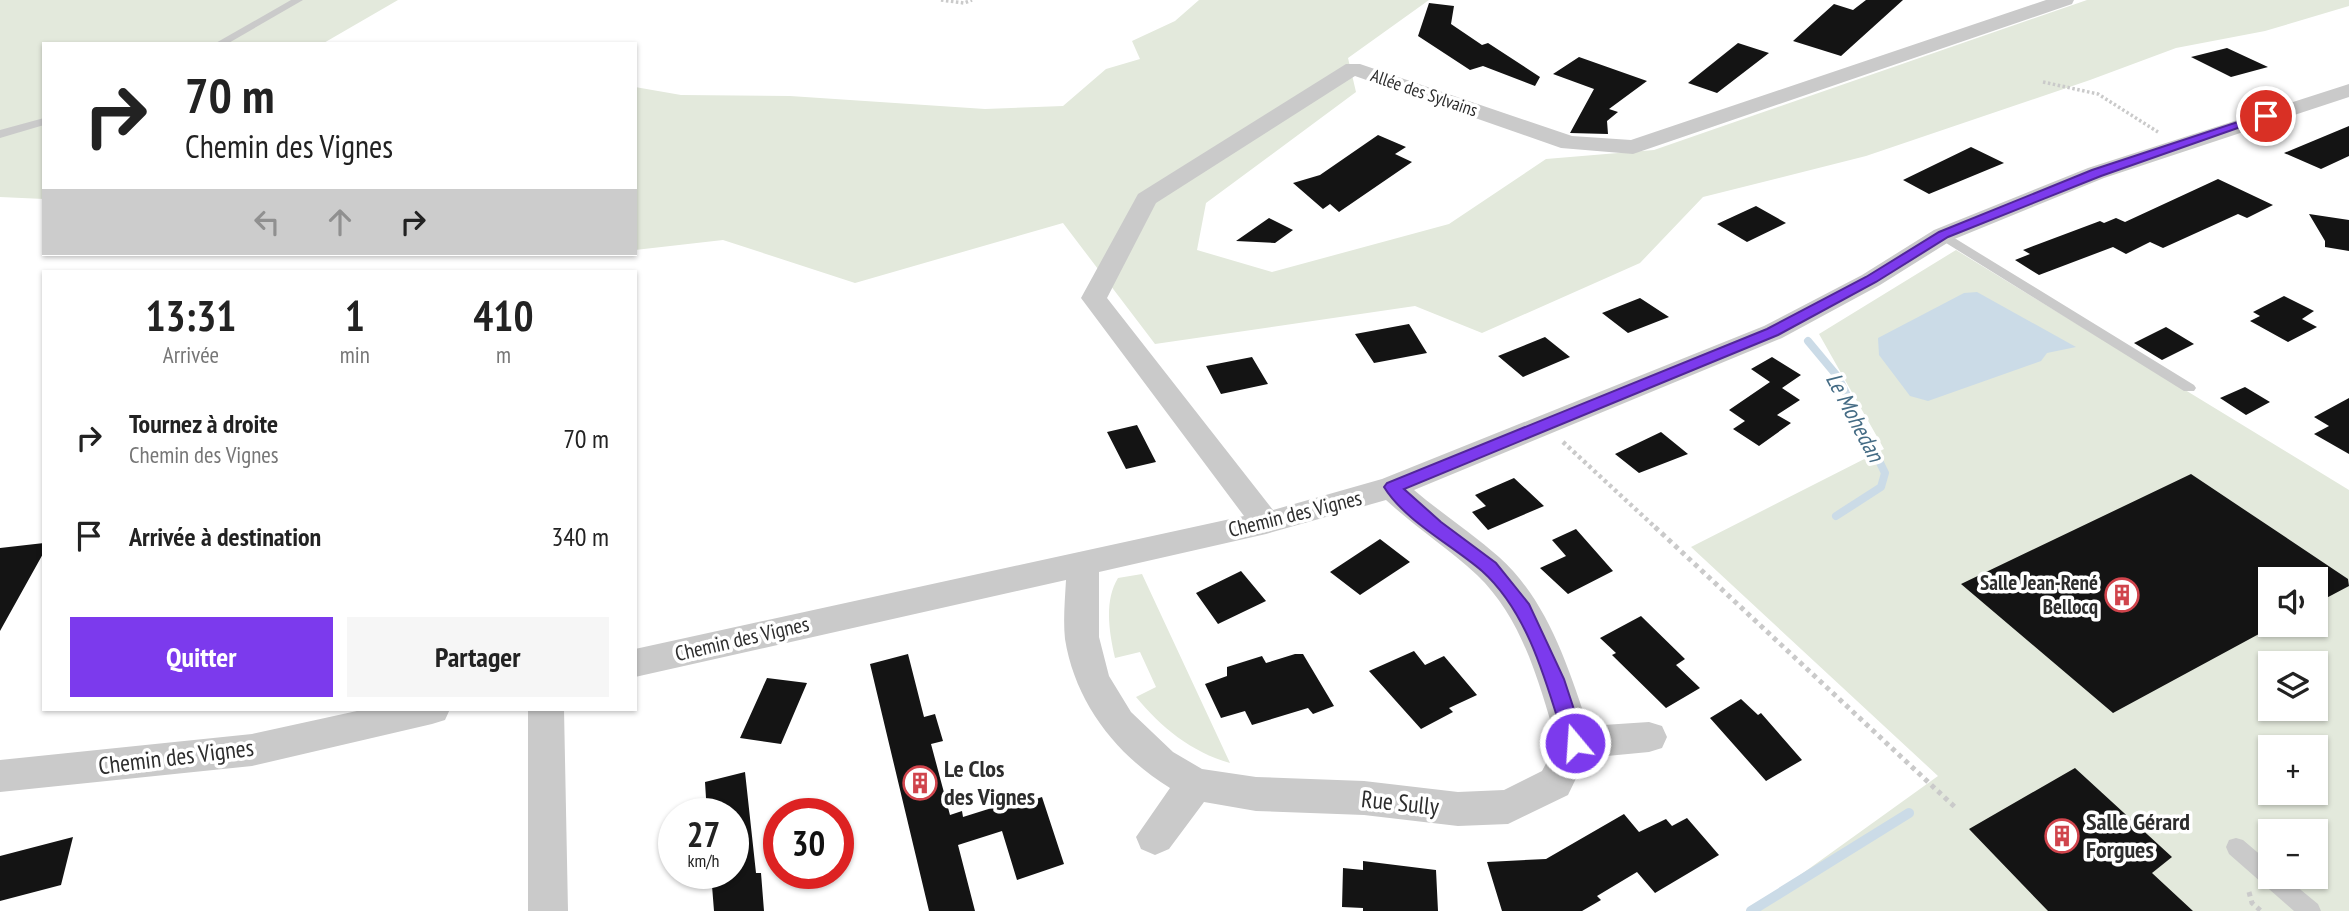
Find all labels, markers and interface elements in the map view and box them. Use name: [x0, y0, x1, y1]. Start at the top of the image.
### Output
text: 70 m: [185, 63, 274, 127]
street label: Allée des Sylvains: [1368, 64, 1481, 122]
icon: right: [70, 70, 161, 161]
pin: [2236, 86, 2296, 146]
icon: arrive: [2247, 97, 2285, 135]
text: Chemin des Vignes: [185, 125, 393, 167]
icon: left: [248, 203, 286, 241]
icon: ahead: [321, 203, 359, 241]
icon: right: [394, 203, 432, 241]
text: 13:31: [145, 288, 236, 343]
text: 1: [345, 288, 365, 343]
text: 410: [473, 288, 534, 343]
text: Arrivée: [163, 340, 219, 369]
text: min: [340, 340, 370, 369]
text: m: [496, 340, 511, 369]
water label: Le Mohedan: [1820, 367, 1892, 468]
text: Tournez à droite: [129, 407, 278, 440]
icon: right: [70, 419, 108, 457]
text: 70 m: [563, 422, 609, 455]
text: Chemin des Vignes: [129, 440, 279, 469]
street label: Chemin des Vignes: [1225, 484, 1364, 543]
icon: arrive: [70, 517, 108, 555]
text: Arrivée à destination: [129, 520, 321, 553]
text: 340 m: [551, 520, 609, 553]
map controls: [2258, 567, 2328, 889]
button: sound: [2258, 567, 2328, 637]
place label: Salle Jean-René Bellocq: [1980, 569, 2098, 620]
building icon: Salle Jean-René Bellocq: [2103, 576, 2141, 614]
street label: Chemin des Vignes: [672, 610, 811, 667]
button: Quitter: [70, 617, 333, 697]
button: Partager: [347, 617, 609, 697]
button: layers: [2258, 651, 2328, 721]
position arrow: [1538, 706, 1612, 780]
street label: Chemin des Vignes: [97, 732, 255, 781]
button: +: [2258, 735, 2328, 805]
place label: Le Clos des Vignes: [944, 753, 1035, 812]
building icon: Le Clos des Vignes: [901, 764, 939, 802]
street label: Rue Sully: [1360, 783, 1440, 822]
speed limit sign: 30: [763, 798, 854, 889]
place label: Salle Gérard Forgues: [2086, 806, 2190, 865]
text: 27: [687, 811, 720, 857]
building icon: Salle Gérard Forgues: [2043, 817, 2081, 855]
button: −: [2258, 819, 2328, 889]
text: km/h: [688, 849, 719, 872]

